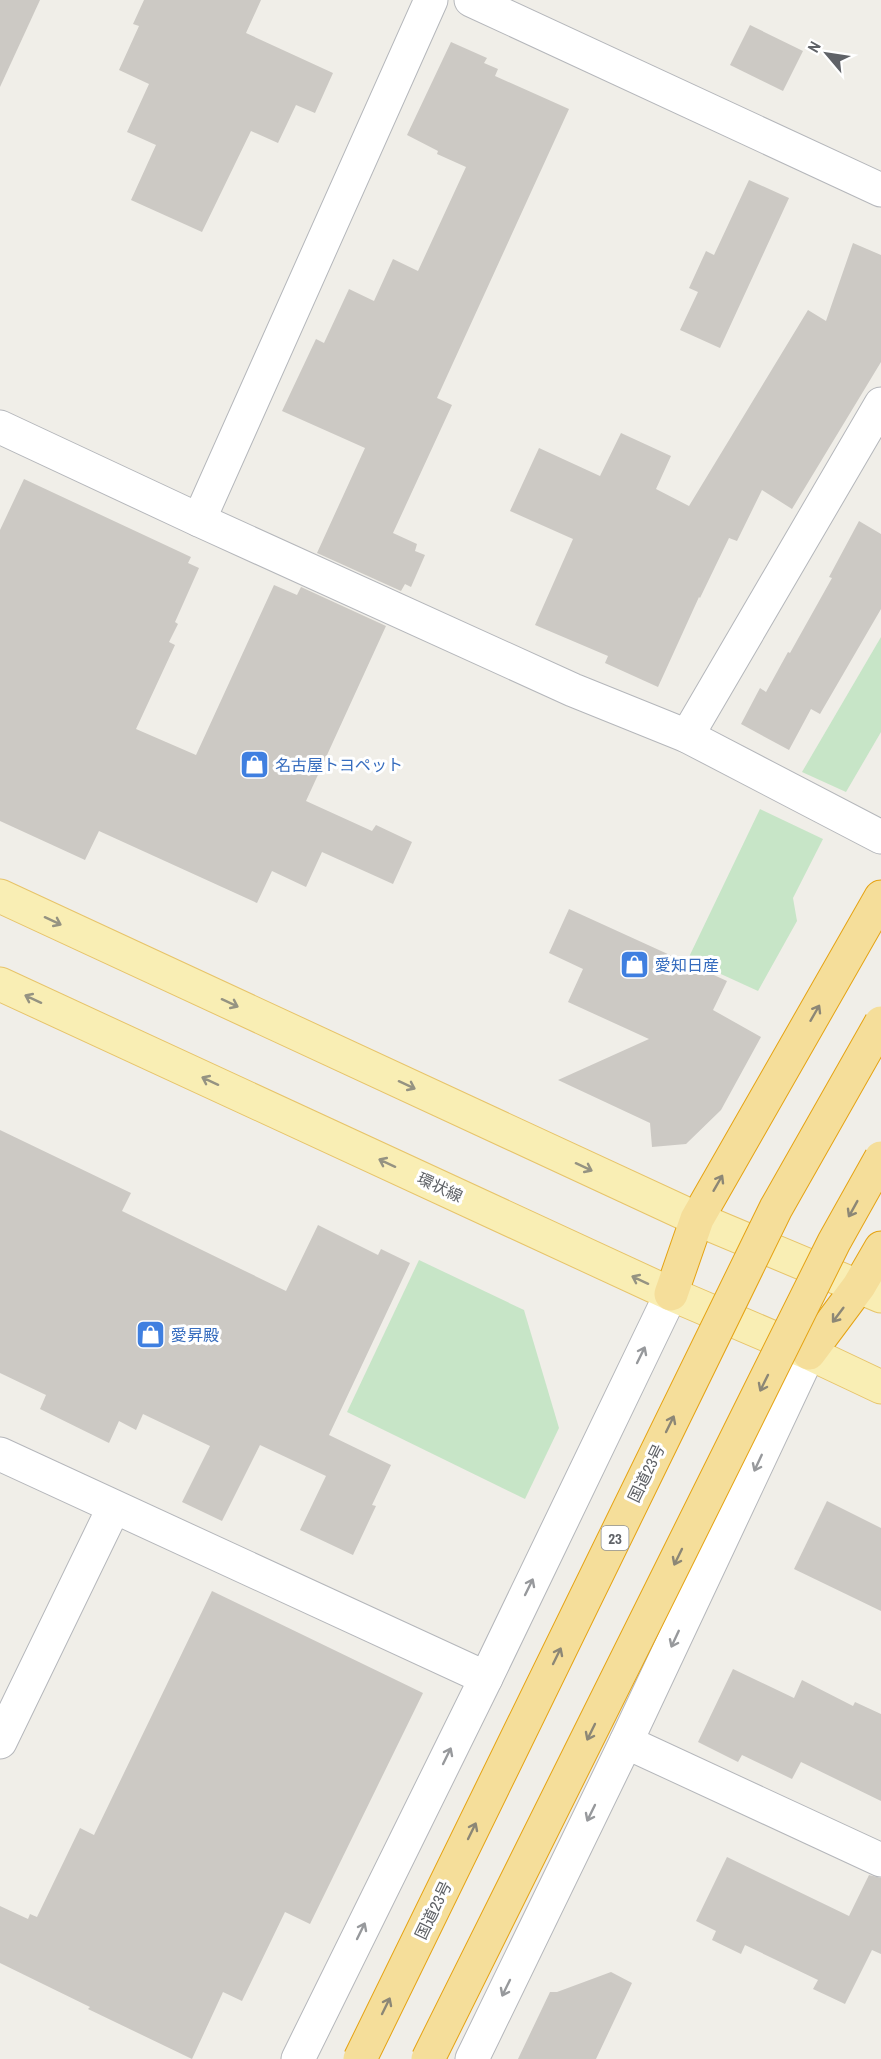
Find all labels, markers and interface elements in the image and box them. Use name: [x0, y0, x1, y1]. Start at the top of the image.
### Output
north arrow: [797, 24, 857, 84]
text: N: [802, 37, 826, 56]
shop icon: 名古屋トヨペット: [238, 749, 270, 781]
place label: 名古屋トヨペット: [275, 754, 403, 776]
one-way arrow: [44, 916, 62, 927]
shop icon: 愛知日産: [618, 949, 650, 981]
place label: 愛知日産: [655, 954, 719, 976]
one-way arrow: [24, 993, 42, 1005]
one-way arrow: [220, 998, 239, 1009]
one-way arrow: [809, 1005, 821, 1022]
one-way arrow: [201, 1075, 219, 1086]
one-way arrow: [397, 1080, 415, 1091]
one-way arrow: [378, 1157, 396, 1168]
one-way arrow: [574, 1161, 592, 1173]
street label: 環状線: [414, 1167, 466, 1207]
one-way arrow: [712, 1175, 724, 1192]
one-way arrow: [847, 1200, 859, 1217]
one-way arrow: [631, 1274, 650, 1285]
one-way arrow: [832, 1306, 844, 1322]
shop icon: 愛昇殿: [134, 1319, 166, 1351]
place label: 愛昇殿: [171, 1324, 219, 1346]
one-way arrow: [636, 1346, 648, 1364]
one-way arrow: [758, 1374, 770, 1392]
one-way arrow: [665, 1416, 677, 1434]
street label: 国道23号: [622, 1440, 670, 1506]
one-way arrow: [751, 1453, 763, 1471]
road number: 23: [602, 1526, 628, 1550]
one-way arrow: [671, 1548, 683, 1566]
one-way arrow: [524, 1579, 536, 1597]
one-way arrow: [668, 1630, 680, 1648]
one-way arrow: [552, 1647, 564, 1665]
one-way arrow: [584, 1723, 596, 1741]
one-way arrow: [442, 1748, 454, 1766]
one-way arrow: [585, 1804, 597, 1822]
one-way arrow: [466, 1823, 478, 1841]
street label: 国道23号: [409, 1877, 457, 1943]
one-way arrow: [356, 1923, 368, 1941]
one-way arrow: [500, 1979, 511, 1997]
one-way arrow: [381, 1998, 392, 2016]

